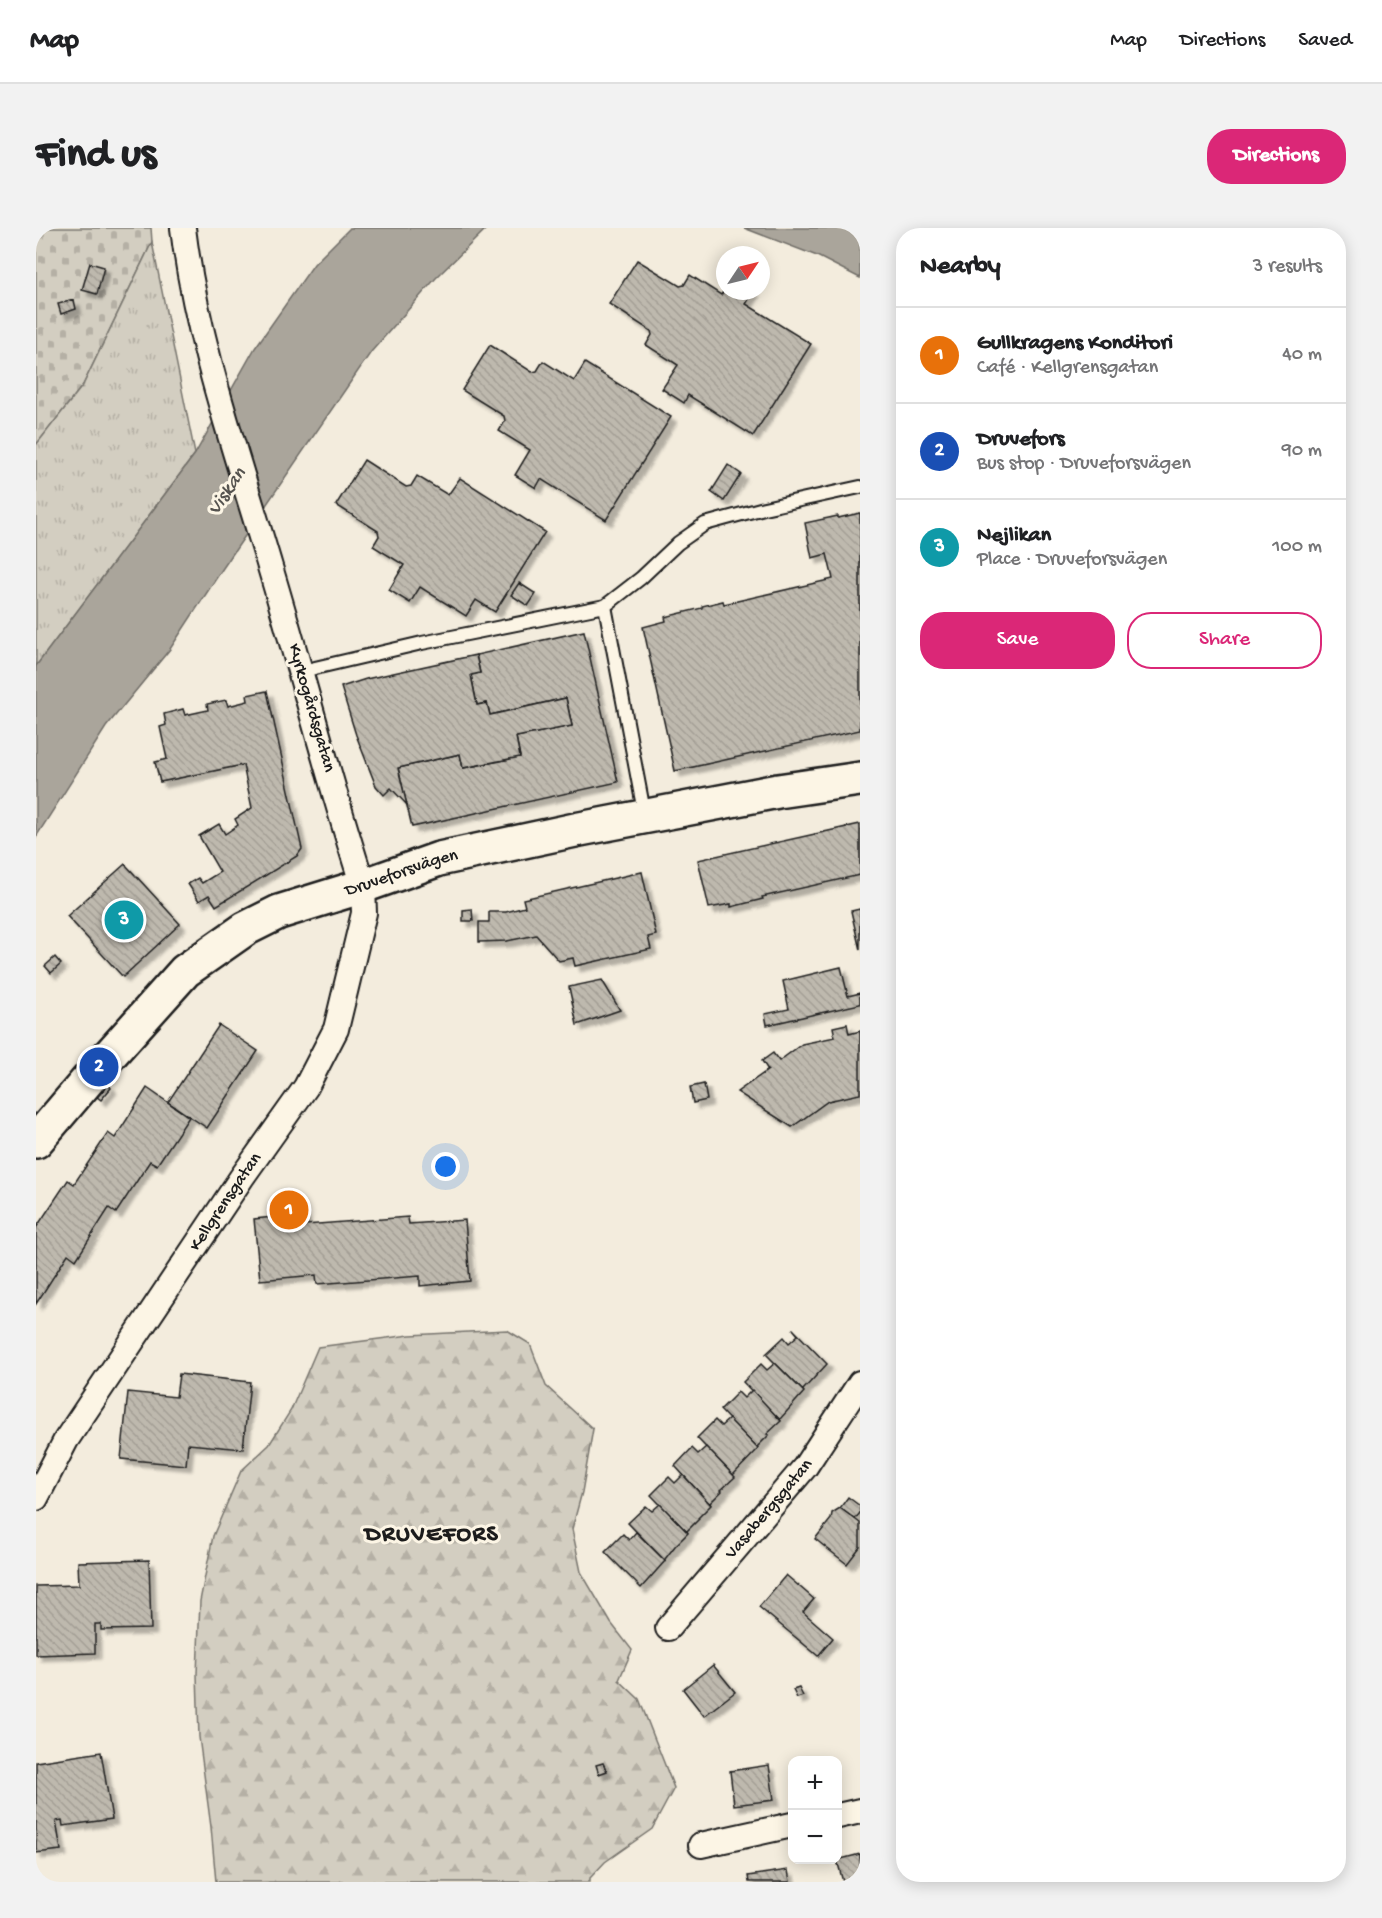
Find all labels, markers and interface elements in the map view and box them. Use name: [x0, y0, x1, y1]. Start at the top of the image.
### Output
text: Map: [30, 25, 79, 58]
text: Map: [1110, 29, 1147, 54]
text: Directions: [1180, 29, 1265, 54]
text: Saved: [1298, 29, 1352, 54]
button: Directions: [1207, 129, 1346, 184]
text: Find us: [36, 132, 156, 181]
north arrow: [716, 246, 770, 300]
text: Nearby: [920, 252, 1001, 283]
text: 3 results: [1253, 256, 1322, 279]
text: Gullkragens Konditori: [977, 331, 1173, 357]
text: 1: [935, 344, 944, 367]
text: 40 m: [1282, 344, 1322, 367]
text: Café · Kellgrensgatan: [977, 357, 1158, 380]
text: Druvefors: [977, 427, 1065, 453]
text: 2: [935, 440, 944, 463]
text: 90 m: [1282, 440, 1322, 463]
text: Bus stop · Druveforsvägen: [977, 453, 1191, 476]
water label: Viskan: [204, 463, 252, 520]
text: Nejlikan: [977, 523, 1051, 549]
text: 3: [934, 536, 945, 559]
text: 100 m: [1272, 536, 1322, 559]
text: Place · Druveforsvägen: [977, 549, 1167, 572]
button: Save: [920, 612, 1115, 669]
button: Share: [1127, 612, 1322, 669]
street label: Kyrkogårdsgatan: [283, 641, 339, 775]
street label: Druveforsvägen: [342, 845, 460, 902]
pin: 3: [104, 898, 143, 942]
pin: 2: [80, 1044, 118, 1090]
street label: Kellgrensgatan: [185, 1148, 267, 1255]
your location: [431, 1152, 460, 1181]
pin: 1: [270, 1188, 308, 1232]
street label: Vasabergsgatan: [720, 1455, 818, 1564]
district label: DRUVEFORS: [363, 1521, 499, 1550]
map controls: [788, 1756, 842, 1864]
button: +: [788, 1756, 842, 1810]
button: −: [788, 1810, 842, 1864]

